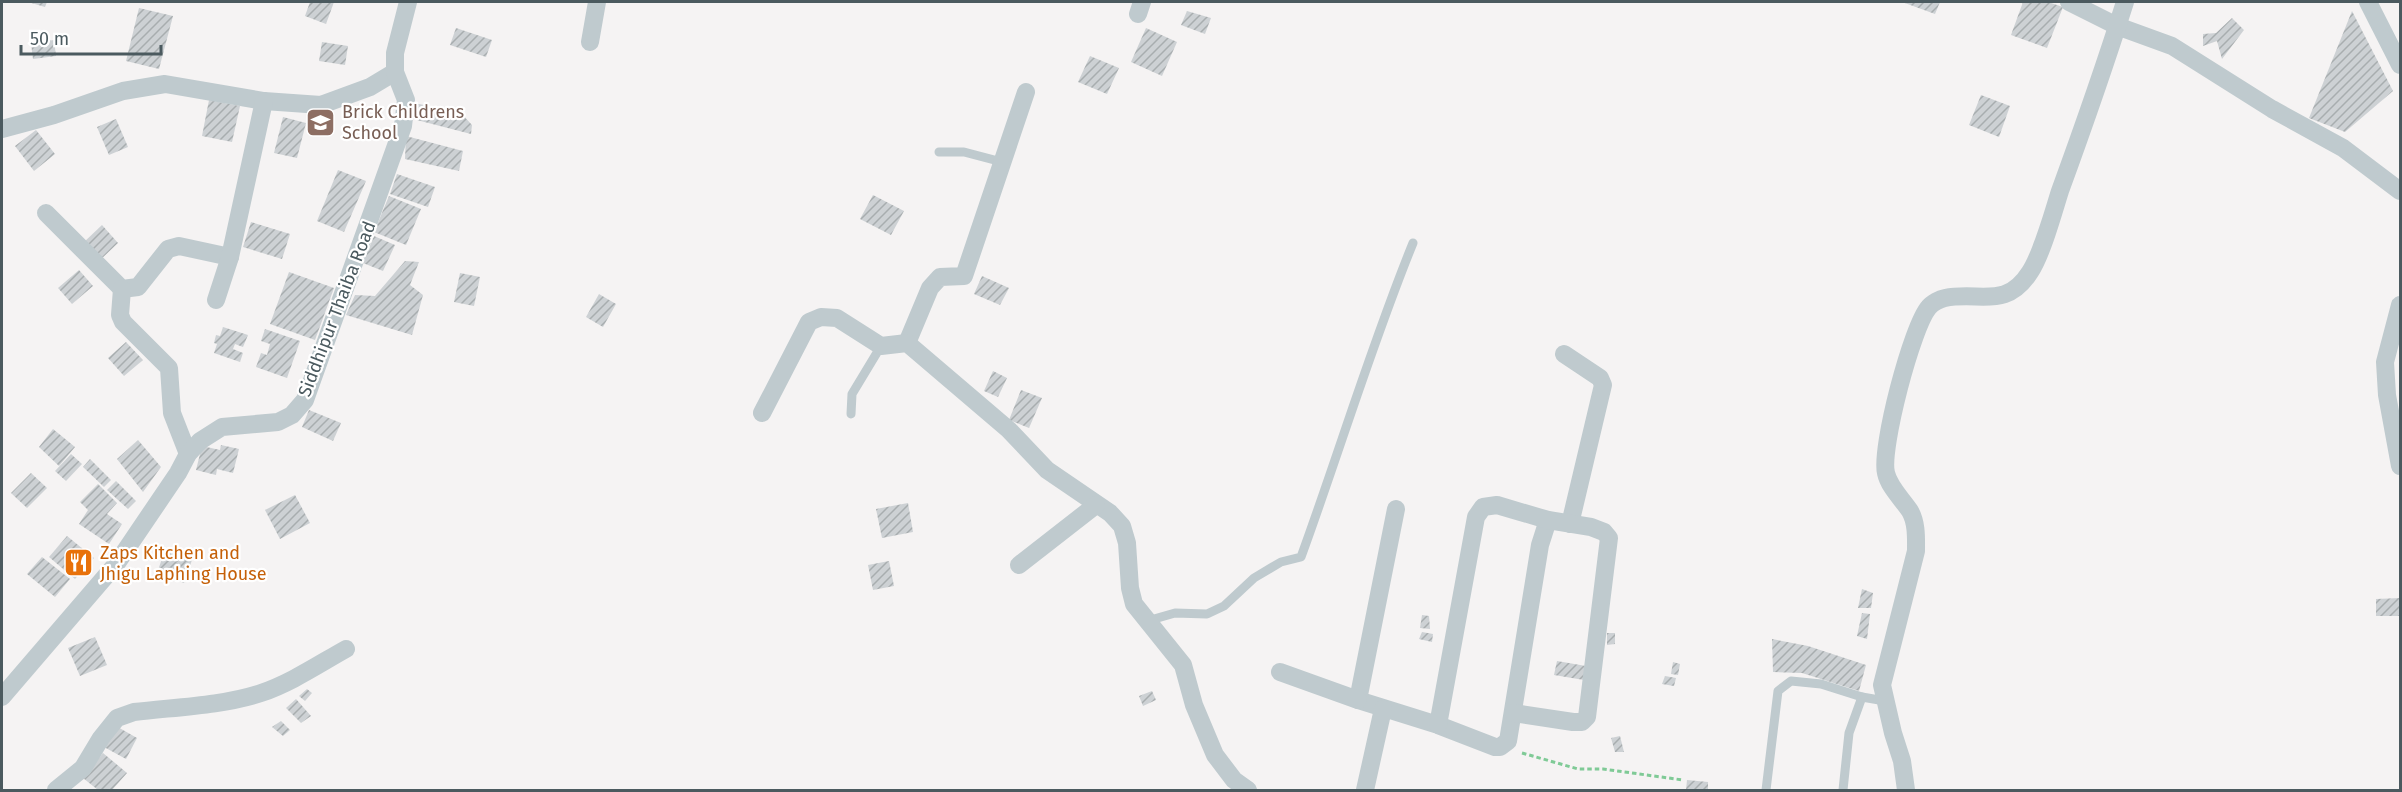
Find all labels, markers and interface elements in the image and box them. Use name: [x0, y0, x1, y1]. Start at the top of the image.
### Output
scale bar: [21, 18, 160, 56]
text: 50 m: [30, 28, 69, 50]
place label: Brick Childrens School: [342, 101, 464, 144]
school or university icon: Brick Childrens School: [305, 106, 337, 138]
street label: Siddhipur Thaiba Road: [293, 218, 381, 400]
place label: Zaps Kitchen and Jhigu Laphing House: [100, 542, 267, 585]
restaurant icon: Zaps Kitchen and Jhigu Laphing House: [63, 547, 95, 579]

